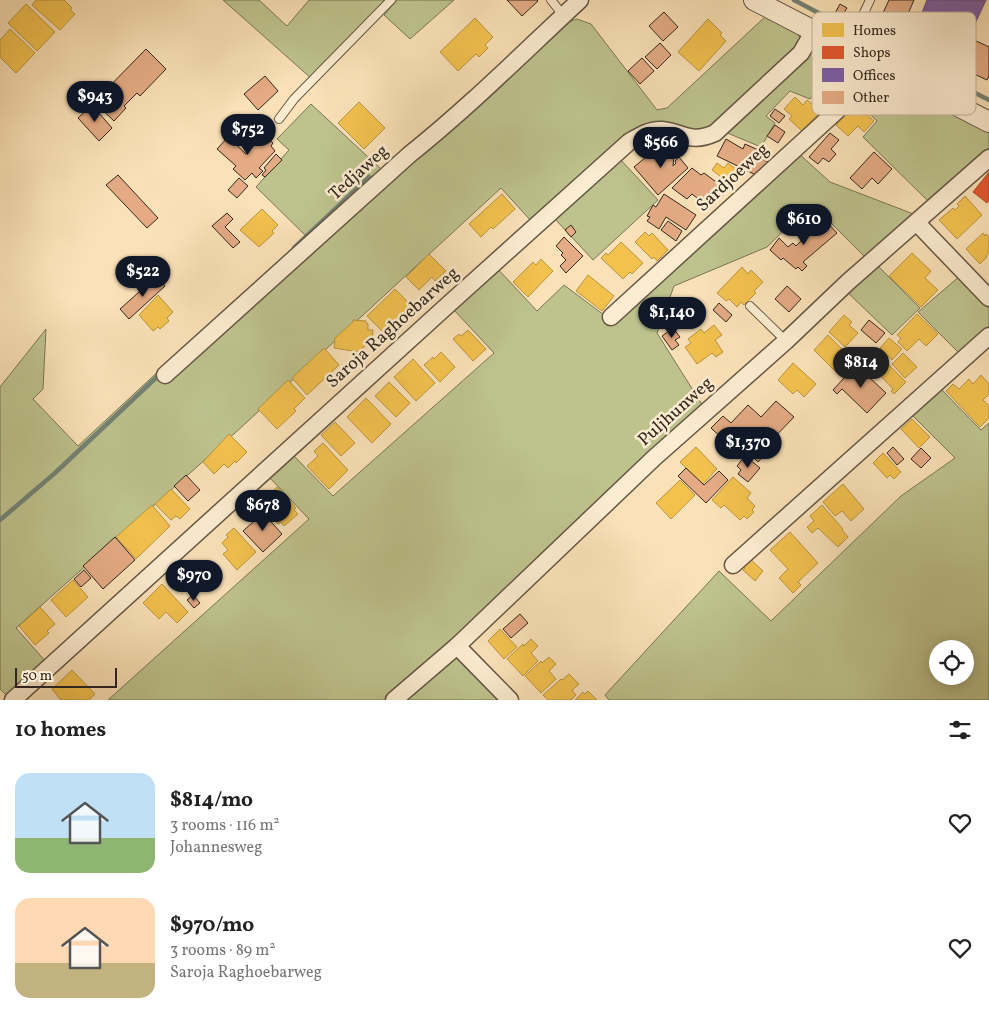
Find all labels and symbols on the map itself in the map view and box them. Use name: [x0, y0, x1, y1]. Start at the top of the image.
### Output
legend: [812, 12, 976, 115]
text: Homes: [853, 22, 896, 41]
text: Shops: [853, 44, 891, 63]
text: Offices: [853, 67, 895, 86]
pin: $943: [65, 80, 125, 123]
text: Other: [853, 89, 889, 108]
pin: $752: [218, 114, 278, 156]
pin: $566: [631, 126, 691, 169]
street label: Sardjoeweg: [691, 138, 775, 218]
street label: Tedjaweg: [324, 139, 394, 207]
pin: $610: [774, 204, 834, 246]
pin: $522: [113, 256, 173, 298]
street label: Saroja Raghoebarweg: [321, 262, 465, 394]
pin: $1,140: [631, 296, 713, 339]
pin: $814: [831, 346, 891, 389]
street label: Puljhunweg: [633, 371, 719, 453]
pin: $1,370: [707, 426, 789, 469]
pin: $678: [233, 490, 293, 532]
pin: $970: [164, 560, 224, 602]
scale bar: [15, 665, 118, 688]

